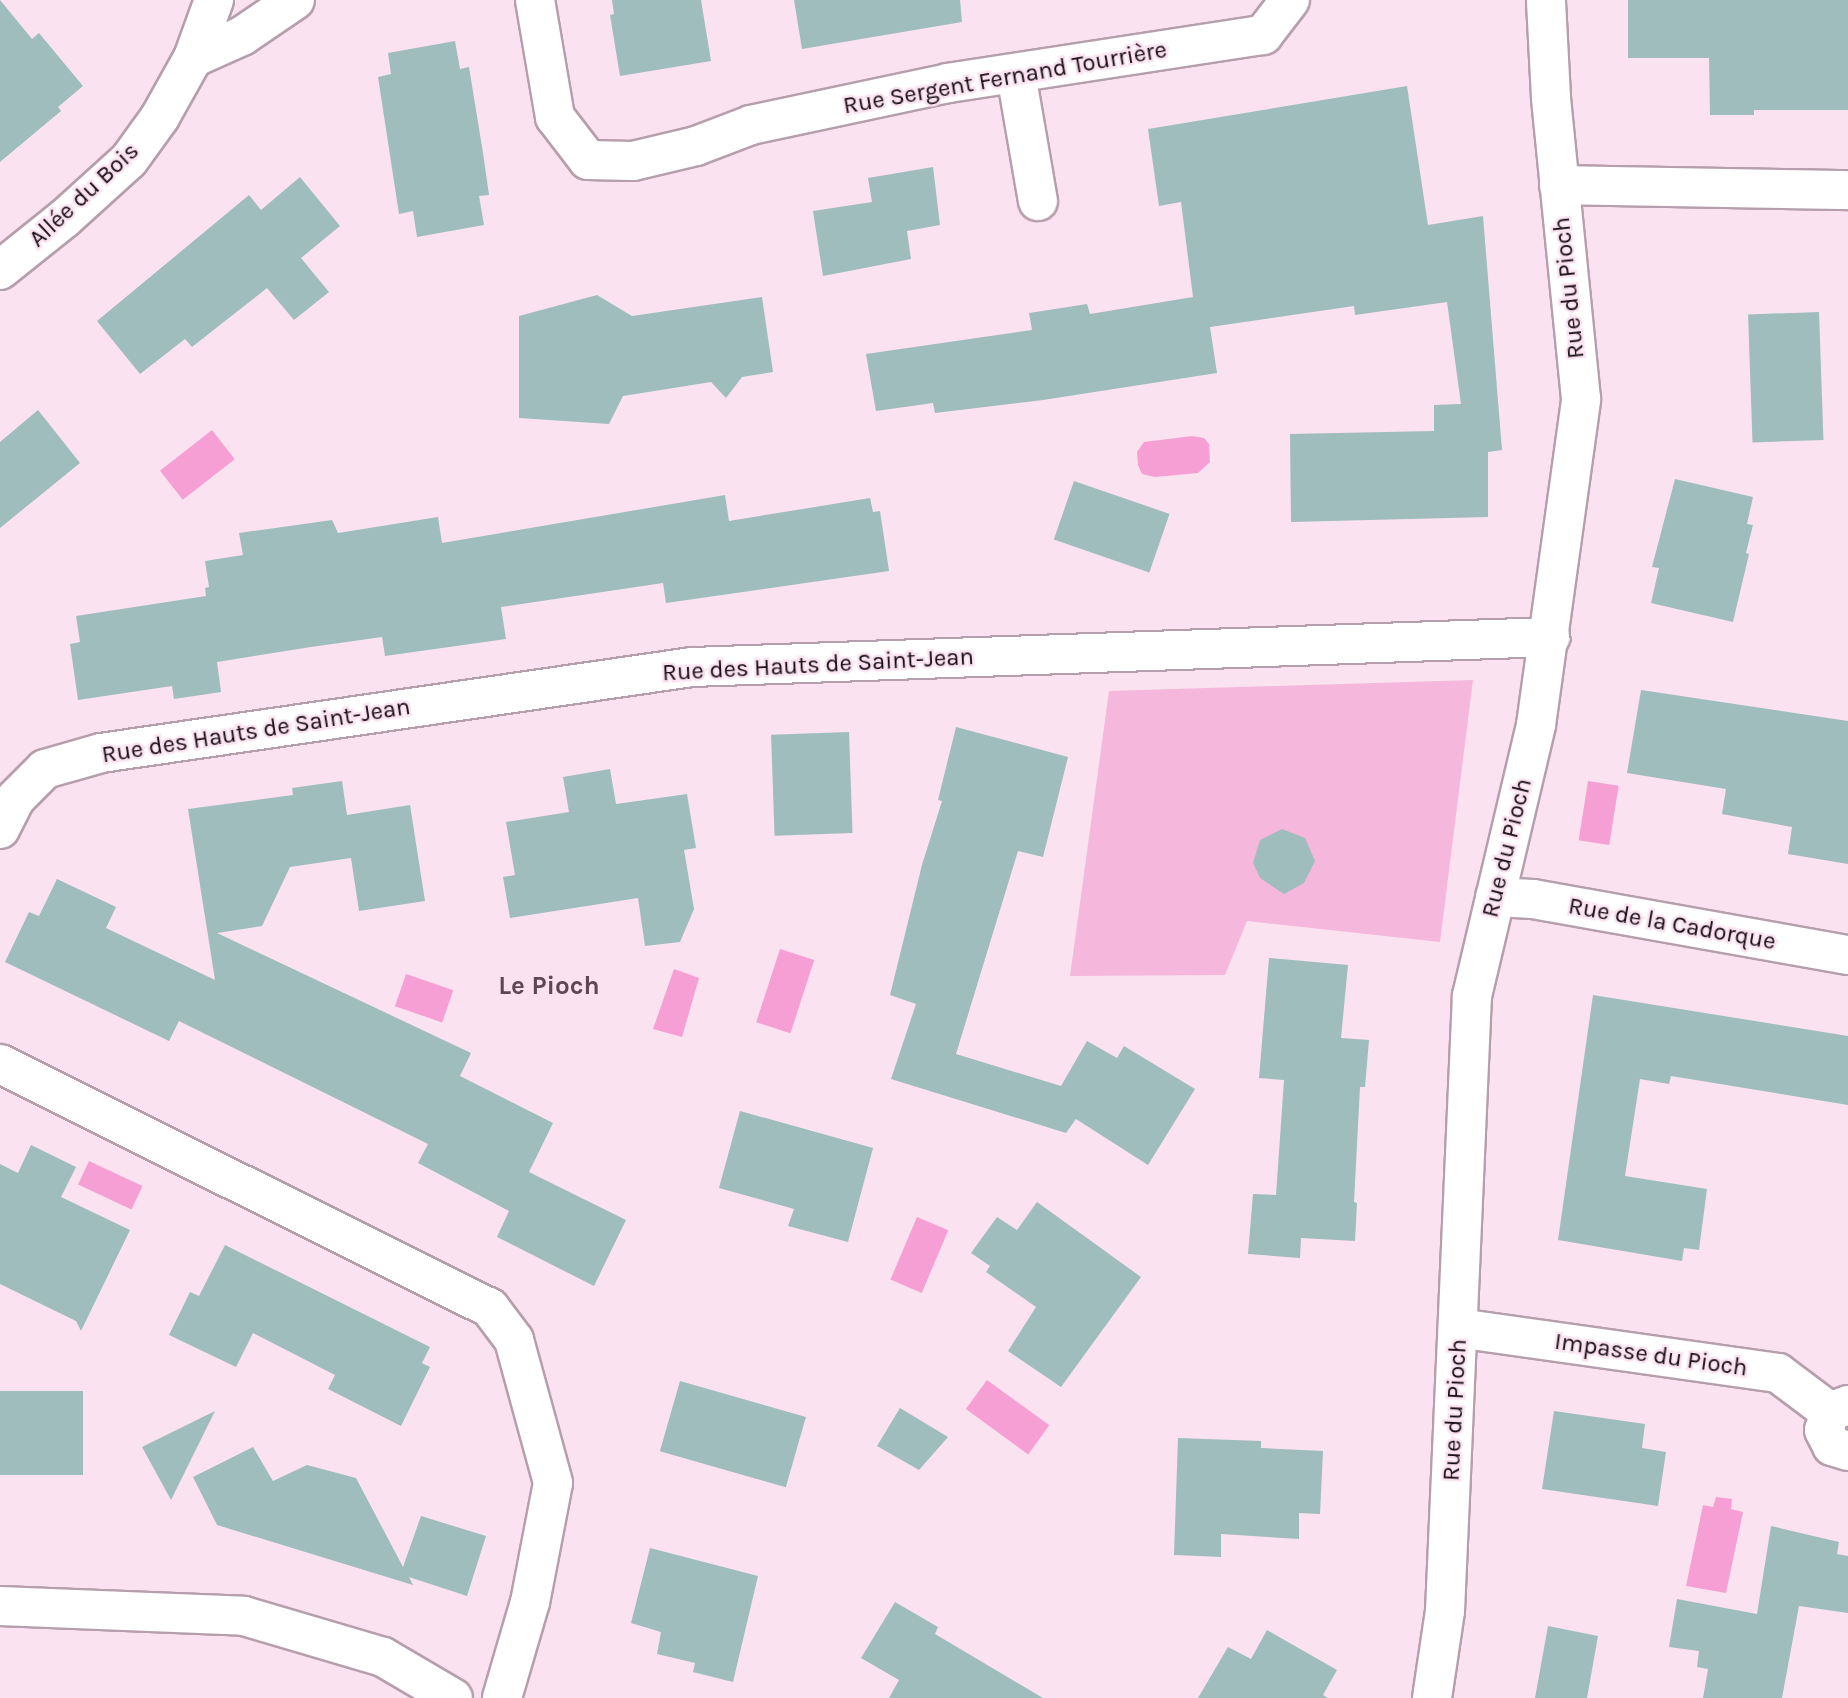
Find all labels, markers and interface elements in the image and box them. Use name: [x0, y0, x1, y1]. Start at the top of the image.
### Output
street label: Rue Sergent Fernand Tourrière: [841, 35, 1169, 121]
street label: Allée du Bois: [23, 137, 145, 253]
street label: Rue du Pioch: [1547, 216, 1591, 360]
street label: Rue des Hauts de Saint-Jean: [662, 642, 974, 688]
street label: Rue des Hauts de Saint-Jean: [100, 692, 412, 770]
street label: Rue du Pioch: [1476, 776, 1538, 920]
street label: Rue de la Cadorque: [1566, 892, 1778, 956]
district label: Le Pioch: [498, 970, 600, 1002]
street label: Impasse du Pioch: [1553, 1327, 1749, 1383]
street label: Rue du Pioch: [1437, 1338, 1473, 1482]

